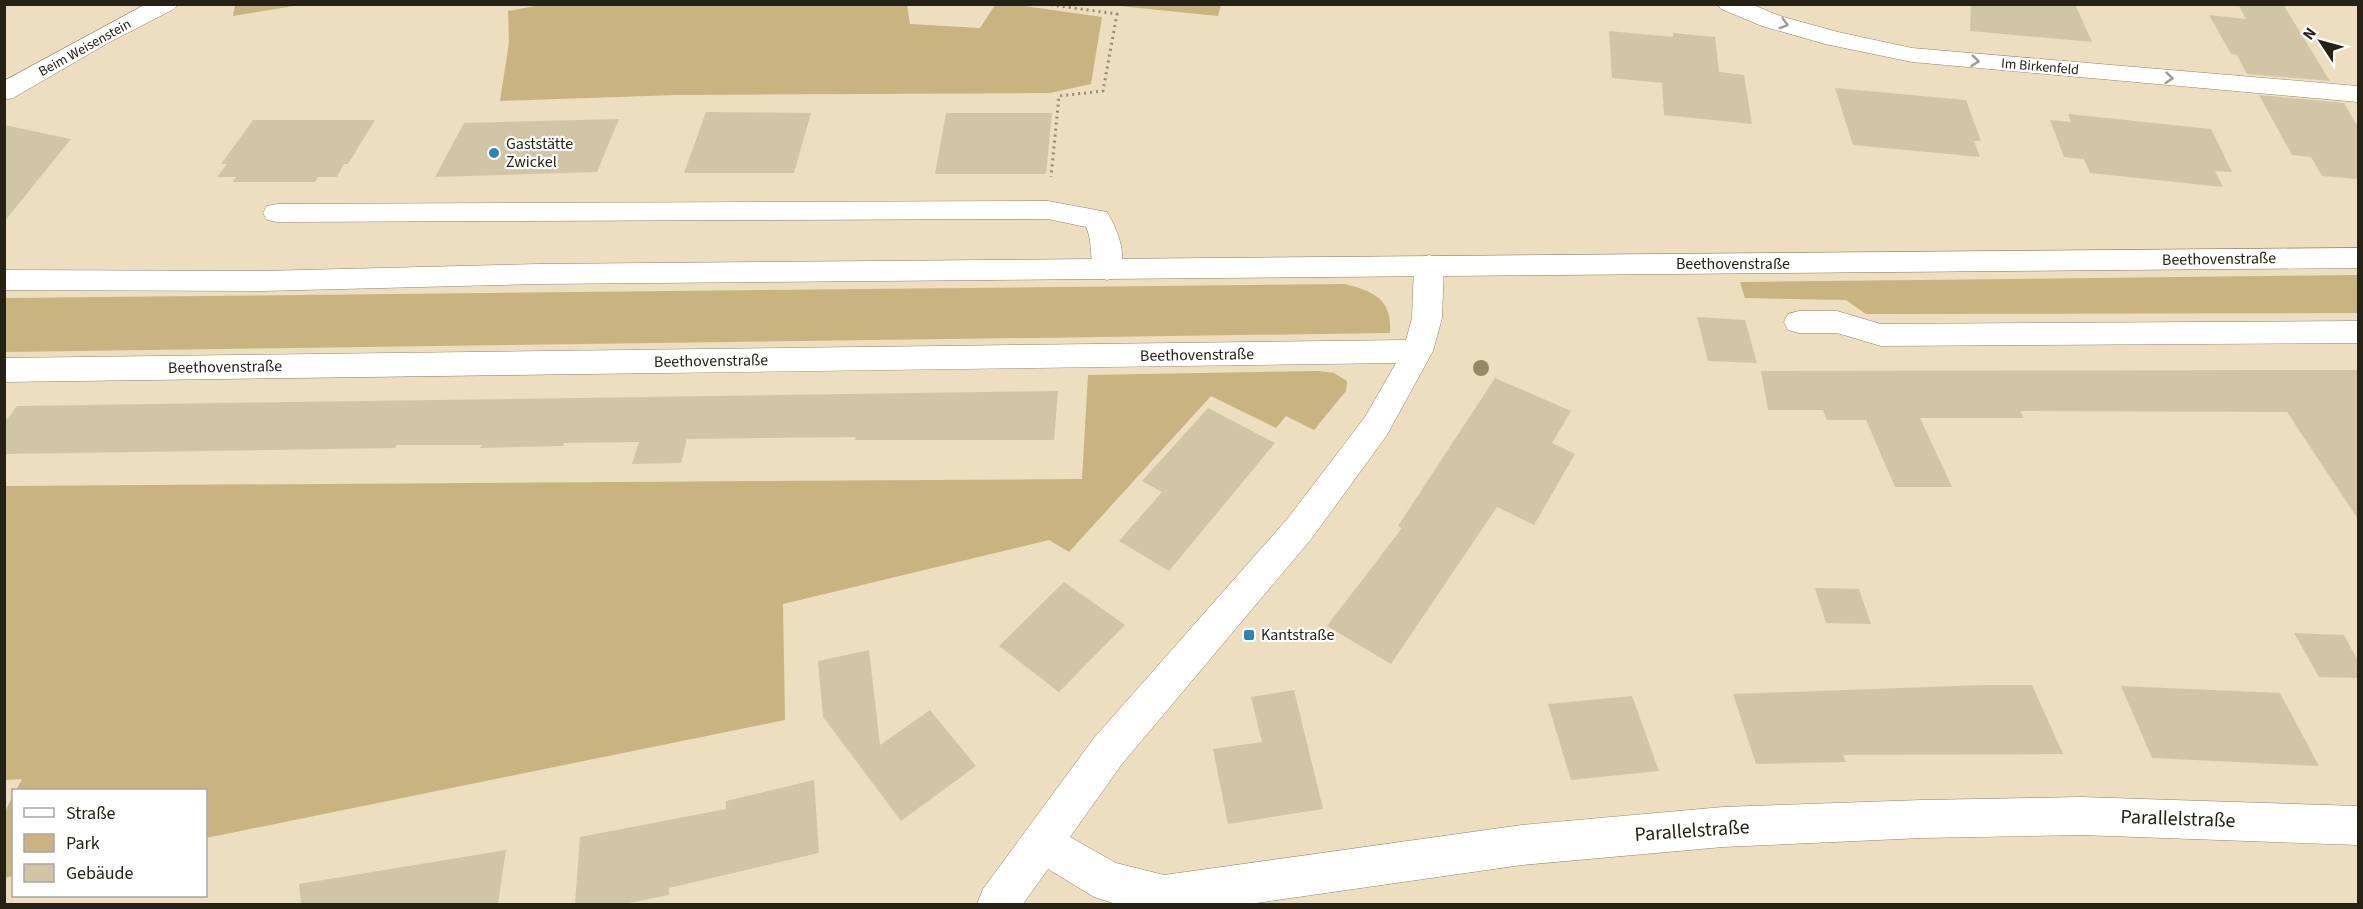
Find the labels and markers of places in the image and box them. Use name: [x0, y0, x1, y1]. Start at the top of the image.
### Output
place label: Gaststätte Zwickel: [506, 133, 573, 173]
marker: Gaststätte Zwickel: [487, 146, 501, 160]
place label: Kantstraße: [1261, 624, 1335, 646]
marker: Kantstraße: [1242, 628, 1256, 642]

